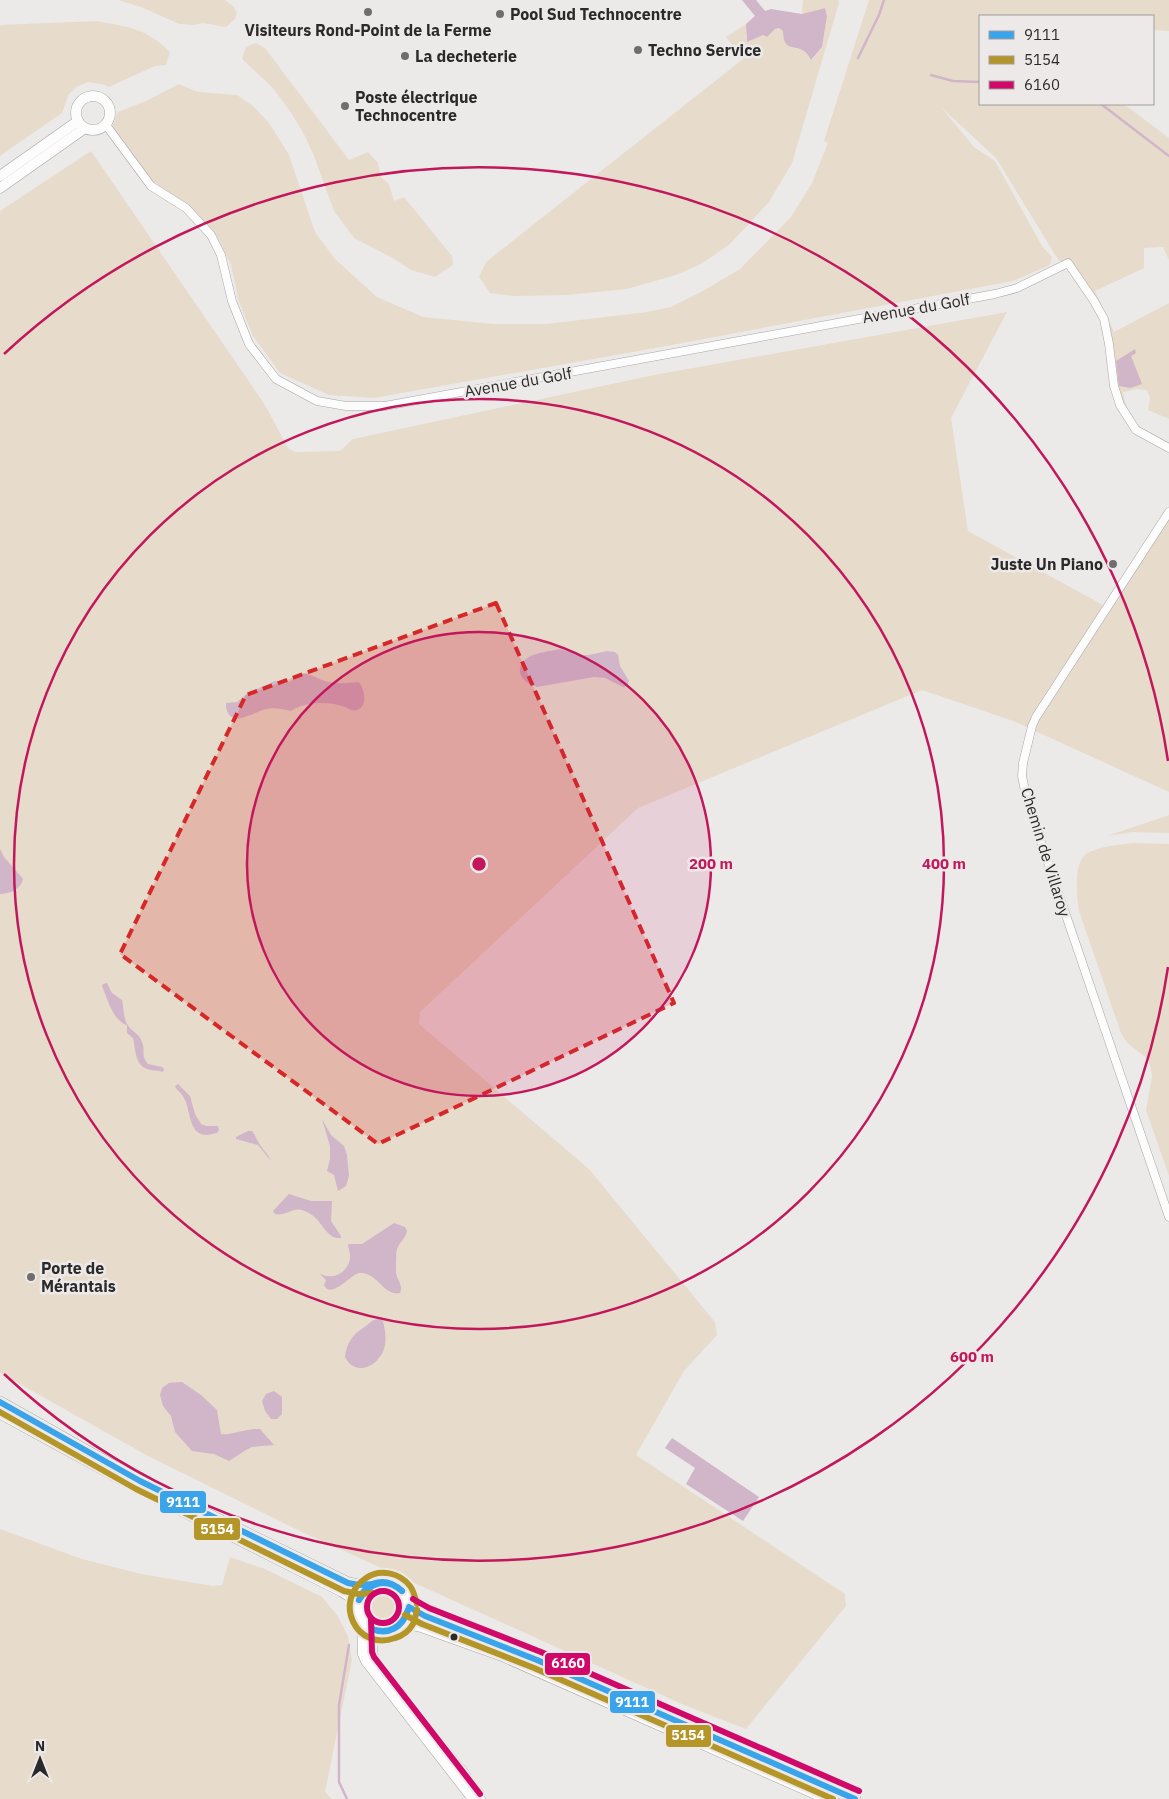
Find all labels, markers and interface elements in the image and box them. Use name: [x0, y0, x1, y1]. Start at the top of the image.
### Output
place label: Pool Sud Technocentre: [510, 4, 682, 24]
marker: Visiteurs Rond-Point de la Ferme: [362, 6, 374, 18]
marker: Pool Sud Technocentre: [494, 8, 506, 20]
legend: [979, 15, 1154, 105]
place label: Visiteurs Rond-Point de la Ferme: [245, 20, 491, 40]
text: 9111: [1024, 25, 1060, 44]
place label: Techno Service: [648, 40, 761, 60]
marker: Techno Service: [632, 44, 644, 56]
place label: La decheterie: [415, 46, 517, 66]
marker: La decheterie: [399, 50, 411, 62]
text: 5154: [1024, 50, 1060, 69]
text: 6160: [1024, 75, 1060, 94]
place label: Poste électrique Technocentre: [355, 87, 478, 125]
marker: Poste électrique Technocentre: [339, 100, 351, 112]
street label: Avenue du Golf: [861, 289, 971, 327]
street label: Avenue du Golf: [463, 363, 573, 401]
place label: Juste Un Piano: [991, 554, 1103, 574]
marker: Juste Un Piano: [1107, 558, 1119, 570]
street label: Chemin de Villaroy: [1017, 785, 1075, 919]
text: 200 m: [689, 854, 733, 873]
text: 400 m: [922, 854, 966, 873]
centre of rings: [470, 855, 488, 873]
place label: Porte de Mérantais: [41, 1258, 116, 1296]
marker: Porte de Mérantais: [25, 1271, 37, 1283]
text: 600 m: [950, 1347, 994, 1366]
line badge: 9111: [159, 1490, 207, 1514]
text: 9111: [166, 1493, 200, 1511]
line badge: 5154: [193, 1517, 241, 1541]
text: 5154: [200, 1520, 234, 1538]
unlabelled marker: [449, 1632, 459, 1642]
line badge: 6160: [544, 1652, 591, 1676]
text: 6160: [551, 1654, 585, 1672]
line badge: 9111: [609, 1690, 656, 1714]
text: 9111: [615, 1693, 649, 1711]
line badge: 5154: [665, 1724, 712, 1748]
text: 5154: [671, 1726, 705, 1744]
north arrow: [15, 1734, 65, 1784]
text: N: [35, 1737, 45, 1755]

